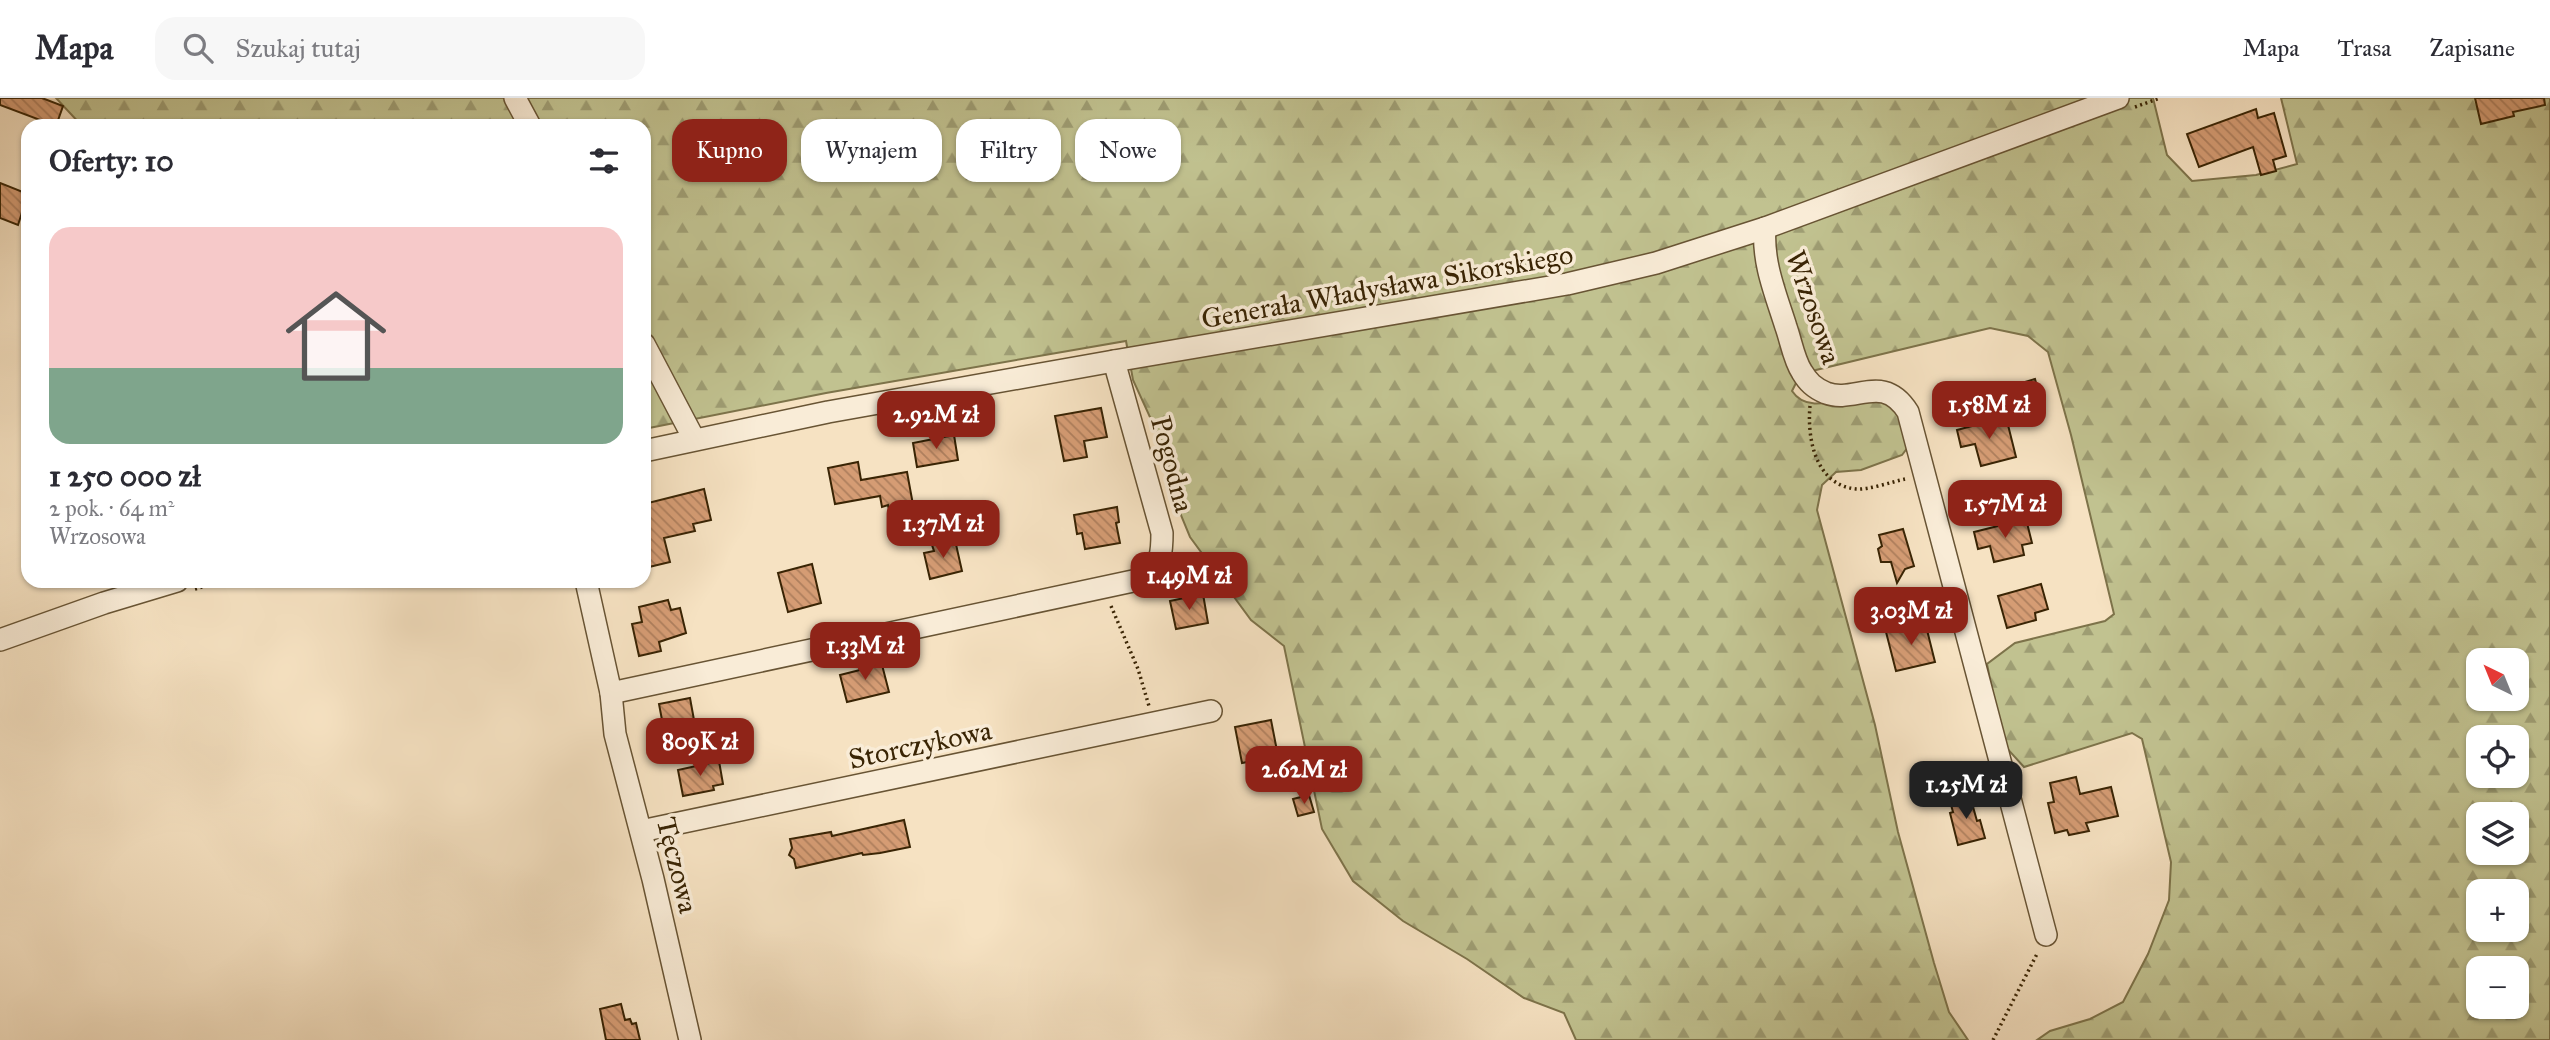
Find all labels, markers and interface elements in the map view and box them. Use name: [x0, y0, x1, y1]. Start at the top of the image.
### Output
search box: [155, 17, 645, 80]
text: Mapa: [35, 28, 113, 68]
icon: search: [179, 29, 217, 67]
text: Szukaj tutaj: [235, 32, 361, 64]
text: Mapa: [2242, 33, 2300, 63]
text: Trasa: [2338, 33, 2391, 63]
text: Zapisane: [2429, 33, 2515, 63]
chip: Kupno: [672, 119, 787, 182]
chip: Wynajem: [801, 119, 942, 182]
chip: Filtry: [956, 119, 1061, 182]
chip: Nowe: [1075, 119, 1181, 182]
icon: filters: [585, 142, 623, 180]
text: Oferty: 10: [49, 143, 174, 179]
street label: Generała Władysława Sikorskiego: [1199, 237, 1576, 336]
street label: Wrzosowa: [1778, 246, 1849, 369]
icon: home: [273, 273, 399, 399]
pin: 1.58M zł: [1917, 382, 2061, 441]
text: 1.58M zł: [1948, 390, 2030, 418]
pin: 2.92M zł: [864, 392, 1008, 451]
text: 2.92M zł: [893, 400, 979, 428]
street label: Pogodna: [1143, 412, 1202, 516]
text: 1 250 000 zł: [49, 458, 201, 494]
pin: 1.57M zł: [1933, 480, 2077, 540]
text: 1.57M zł: [1964, 489, 2046, 517]
text: 2 pok. · 64 m²: [49, 494, 174, 522]
pin: 1.37M zł: [871, 500, 1015, 560]
text: 1.37M zł: [903, 509, 983, 537]
text: Wrzosowa: [49, 522, 146, 550]
pin: 1.49M zł: [1117, 552, 1261, 612]
text: 1.49M zł: [1147, 561, 1231, 589]
pin: 3.03M zł: [1839, 588, 1983, 647]
text: 3.03M zł: [1870, 596, 1952, 624]
pin: 1.33M zł: [793, 622, 937, 682]
text: 1.33M zł: [826, 631, 904, 659]
north arrow: [2466, 648, 2529, 710]
map controls: [2466, 648, 2529, 1019]
street label: Storczykowa: [845, 712, 995, 777]
pin: 809K zł: [635, 718, 765, 778]
button: locate: [2466, 725, 2529, 788]
text: 809K zł: [662, 727, 738, 755]
pin: 2.62M zł: [1232, 746, 1376, 806]
text: 2.62M zł: [1261, 755, 1347, 783]
pin: 1.25M zł: [1894, 762, 2038, 821]
text: 1.25M zł: [1925, 770, 2007, 798]
button: layers: [2466, 802, 2529, 865]
street label: Tęczowa: [649, 814, 706, 917]
button: +: [2466, 879, 2529, 942]
button: −: [2466, 956, 2529, 1019]

